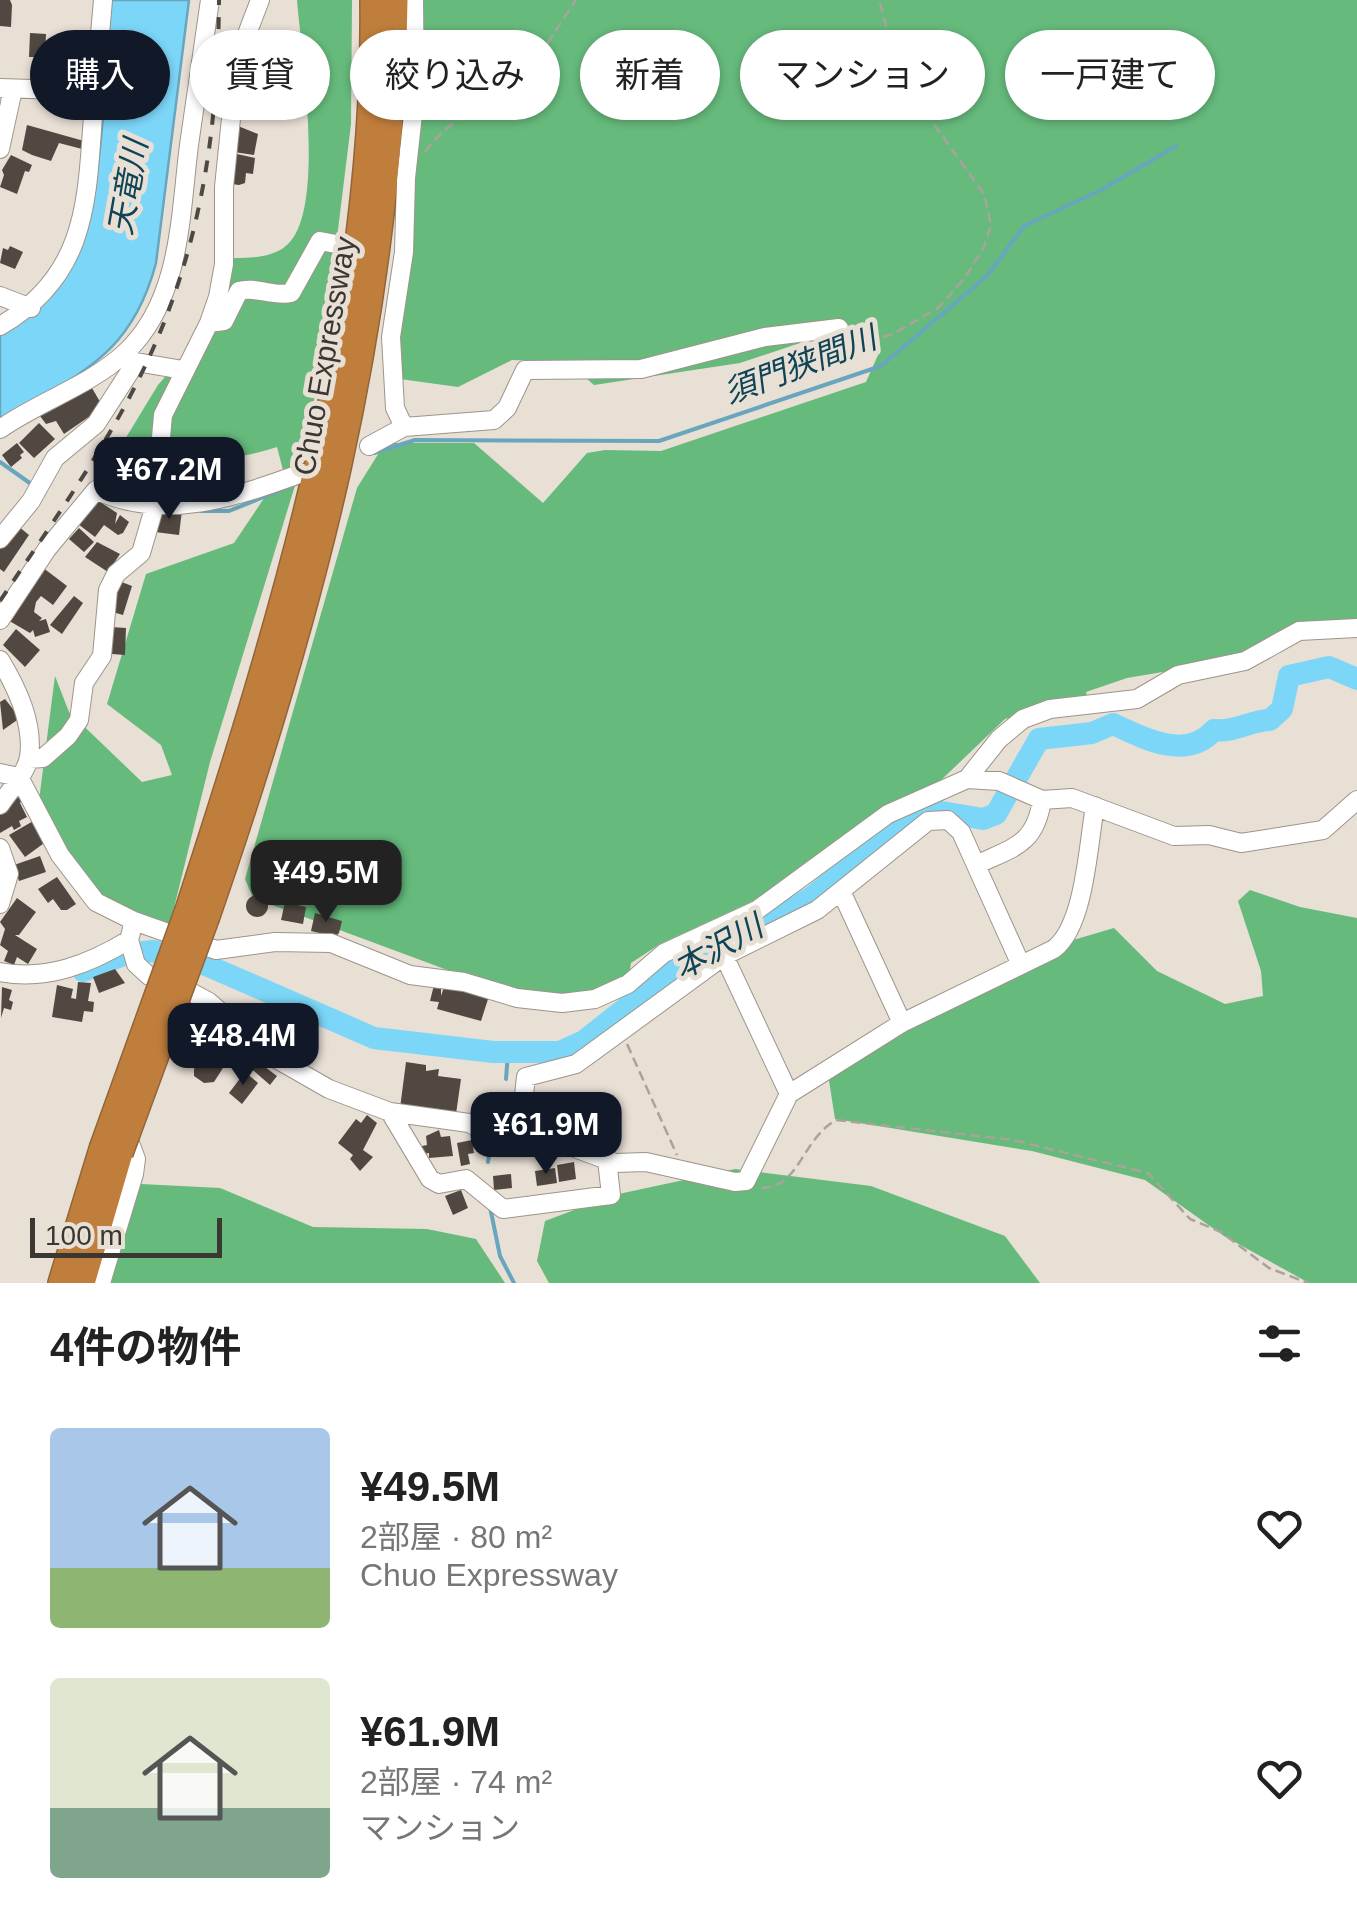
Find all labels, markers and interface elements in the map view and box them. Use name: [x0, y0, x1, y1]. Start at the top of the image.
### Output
chip: 購入: [30, 30, 170, 120]
chip: 賃貸: [190, 30, 330, 120]
chip: 絞り込み: [350, 30, 560, 120]
chip: 新着: [580, 30, 720, 120]
chip: マンション: [740, 30, 985, 120]
chip: 一戸建て: [1005, 30, 1215, 120]
water label: 天竜川: [102, 134, 155, 237]
street label: Chuo Expressway: [287, 234, 362, 478]
water label: 須門狭間川: [719, 318, 884, 410]
pin: ¥67.2M: [88, 437, 250, 522]
text: ¥67.2M: [116, 451, 222, 487]
pin: ¥49.5M: [245, 840, 407, 925]
text: ¥49.5M: [273, 854, 379, 890]
water label: 本沢川: [667, 907, 771, 986]
pin: ¥48.4M: [162, 1003, 324, 1088]
text: ¥48.4M: [190, 1017, 296, 1053]
pin: ¥61.9M: [465, 1092, 627, 1177]
text: ¥61.9M: [493, 1106, 599, 1142]
scale bar: [30, 1213, 222, 1258]
text: 100 m: [45, 1220, 123, 1251]
icon: filters: [1252, 1316, 1307, 1371]
text: 4件の物件: [50, 1324, 241, 1371]
text: ¥49.5M: [360, 1463, 500, 1510]
icon: home: [130, 1468, 250, 1588]
icon: heart: [1252, 1501, 1307, 1556]
text: 2部屋 · 80 m²: [360, 1519, 552, 1555]
text: Chuo Expressway: [360, 1557, 618, 1593]
text: ¥61.9M: [360, 1708, 500, 1755]
icon: home: [130, 1718, 250, 1838]
icon: heart: [1252, 1751, 1307, 1806]
text: 2部屋 · 74 m²: [360, 1764, 552, 1800]
text: マンション: [360, 1810, 520, 1846]

